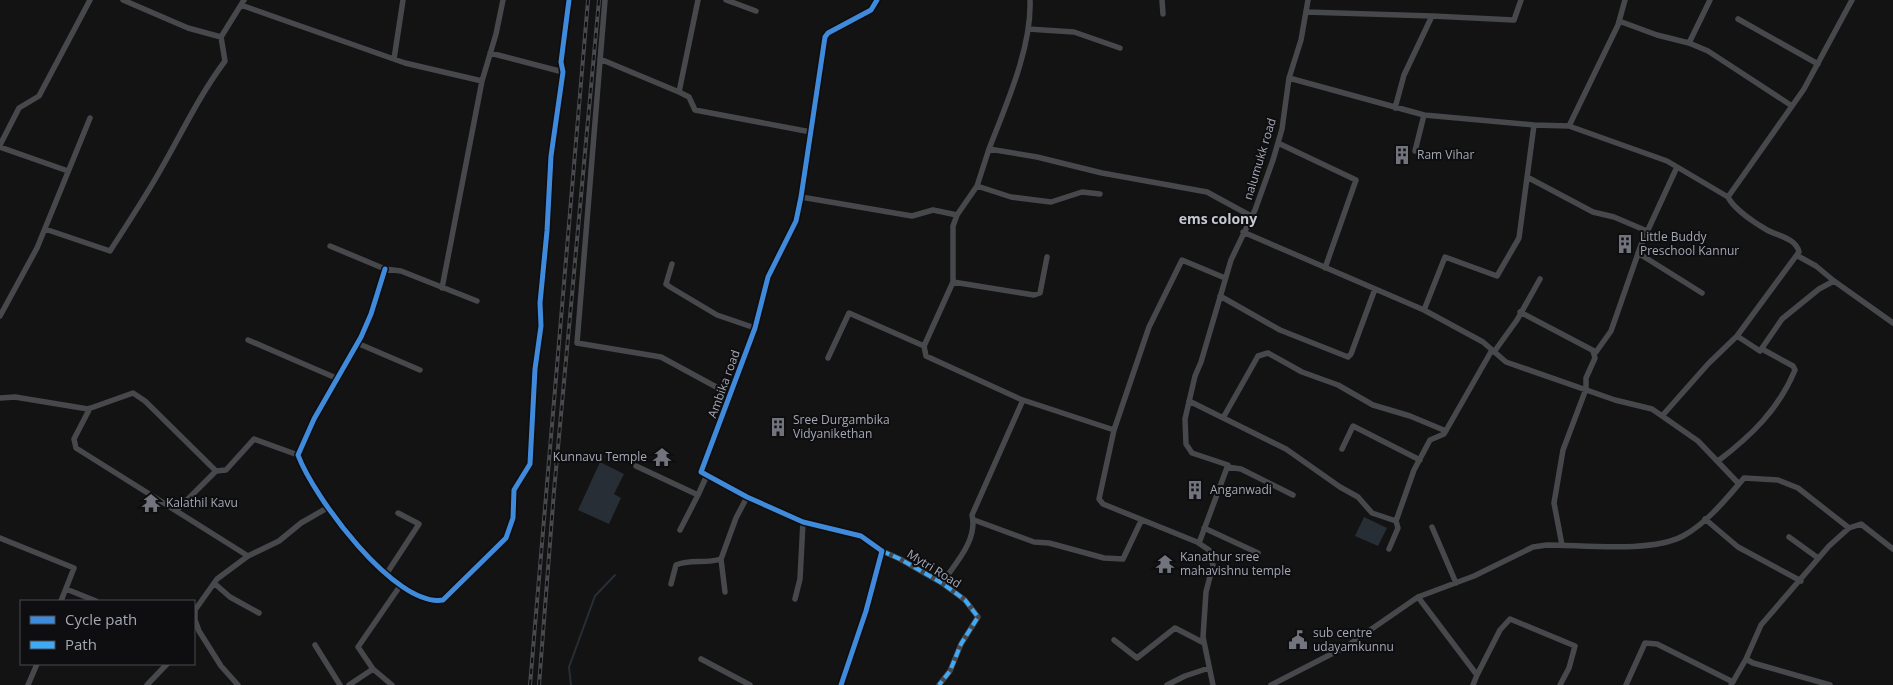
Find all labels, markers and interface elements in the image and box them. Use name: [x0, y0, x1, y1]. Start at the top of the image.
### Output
street label: nalumukk road: [1239, 116, 1280, 202]
building icon: Ram Vihar: [1391, 144, 1413, 166]
place label: Ram Vihar: [1417, 146, 1475, 163]
district label: ems colony: [1179, 209, 1257, 228]
place label: Little Buddy Preschool Kannur: [1640, 228, 1739, 259]
building icon: Little Buddy Preschool Kannur: [1614, 233, 1636, 255]
street label: Ambika road: [703, 347, 744, 420]
place label: Sree Durgambika Vidyanikethan: [793, 411, 890, 442]
building icon: Sree Durgambika Vidyanikethan: [767, 416, 789, 438]
temple icon: Kunnavu Temple: [651, 446, 673, 468]
place label: Kunnavu Temple: [553, 448, 647, 465]
building icon: Anganwadi: [1184, 479, 1206, 501]
place label: Anganwadi: [1210, 481, 1272, 498]
temple icon: Kalathil Kavu: [140, 492, 162, 514]
place label: Kalathil Kavu: [166, 494, 238, 511]
street label: Mytri Road: [904, 545, 965, 592]
place label: Kanathur sree mahavishnu temple: [1180, 548, 1291, 579]
temple icon: Kanathur sree mahavishnu temple: [1154, 553, 1176, 575]
legend: [20, 600, 195, 665]
text: Cycle path: [65, 609, 137, 629]
place label: sub centre udayamkunnu: [1313, 624, 1394, 655]
public building icon: sub centre udayamkunnu: [1287, 629, 1309, 651]
text: Path: [65, 634, 97, 654]

